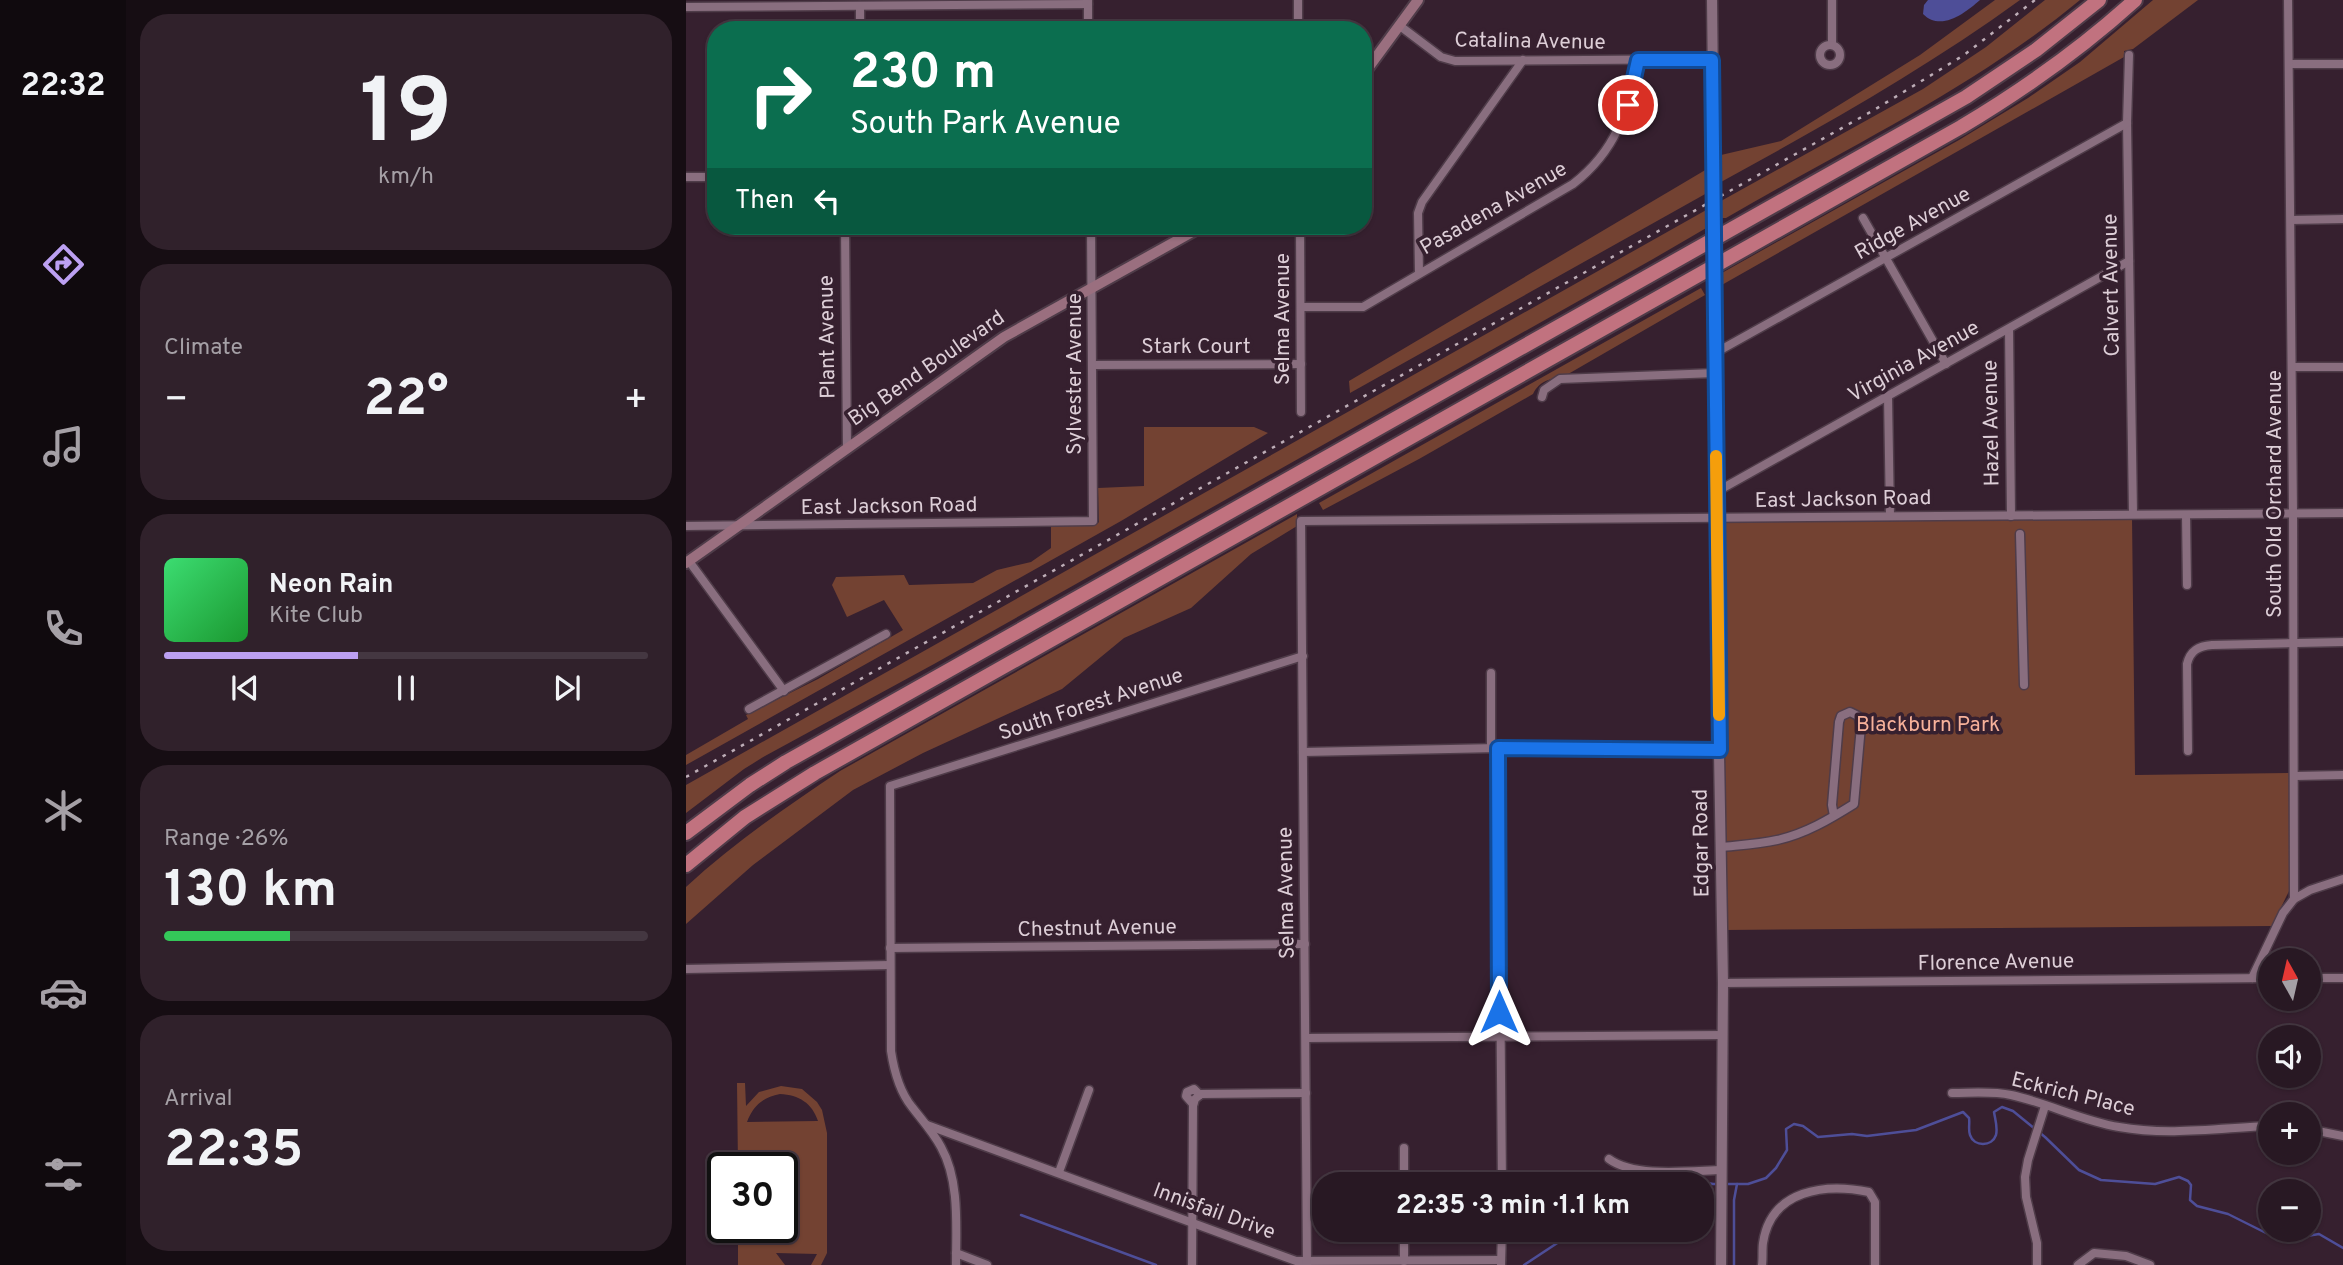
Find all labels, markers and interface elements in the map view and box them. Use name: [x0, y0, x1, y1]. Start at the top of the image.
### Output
street label: Catalina Avenue: [1454, 27, 1606, 57]
text: 230 m: [850, 44, 996, 106]
icon: right: [735, 49, 826, 140]
text: 19: [360, 60, 452, 175]
text: 22:32: [20, 67, 106, 107]
pin: [1598, 75, 1658, 135]
icon: arrive: [1609, 86, 1647, 124]
text: South Park Avenue: [850, 105, 1121, 145]
street label: Pasadena Avenue: [1416, 156, 1572, 262]
text: km/h: [378, 163, 434, 192]
street label: Ridge Avenue: [1850, 181, 1976, 267]
icon: left: [808, 182, 846, 220]
text: Then: [735, 185, 794, 218]
street label: Calvert Avenue: [2097, 213, 2127, 357]
icon: directions: [39, 240, 88, 289]
street label: Selma Avenue: [1270, 253, 1297, 385]
street label: Plant Avenue: [813, 275, 843, 399]
street label: Sylvester Avenue: [1062, 293, 1089, 455]
street label: Big Bend Boulevard: [843, 305, 1011, 433]
street label: Virginia Avenue: [1843, 315, 1985, 409]
text: Climate: [164, 334, 243, 363]
street label: Stark Court: [1141, 334, 1251, 361]
street label: Hazel Avenue: [1977, 359, 2007, 487]
text: 22°: [363, 368, 449, 434]
street label: South Old Orchard Avenue: [2262, 370, 2289, 618]
text: −: [164, 377, 189, 426]
text: +: [623, 377, 648, 426]
icon: music: [39, 422, 88, 471]
street label: East Jackson Road: [1754, 485, 1932, 515]
street label: East Jackson Road: [800, 492, 978, 522]
text: Neon Rain: [269, 569, 394, 602]
text: Kite Club: [269, 602, 363, 631]
icon: phone: [39, 604, 88, 653]
street label: South Forest Avenue: [995, 662, 1187, 748]
icon: previous: [226, 669, 264, 707]
icon: pause: [387, 669, 425, 707]
icon: next: [548, 669, 586, 707]
park label: Blackburn Park: [1856, 712, 2000, 739]
icon: climate: [39, 786, 88, 835]
street label: Edgar Road: [1688, 788, 1716, 898]
text: Range · 26%: [164, 825, 289, 854]
street label: Selma Avenue: [1272, 827, 1302, 959]
text: 130 km: [164, 859, 337, 925]
street label: Chestnut Avenue: [1017, 914, 1177, 944]
street label: Florence Avenue: [1918, 948, 2074, 978]
north arrow: [2258, 948, 2320, 1012]
map controls: [2258, 948, 2321, 1242]
icon: car: [39, 968, 88, 1017]
position arrow: [1462, 975, 1536, 1049]
button: sound: [2258, 1025, 2321, 1088]
street label: Eckrich Place: [2008, 1067, 2138, 1123]
text: Arrival: [164, 1085, 233, 1114]
button: +: [2258, 1102, 2321, 1165]
text: 22:35: [164, 1119, 303, 1185]
icon: filters: [39, 1150, 88, 1199]
speed limit sign: 30: [707, 1152, 798, 1243]
street label: Innisfail Drive: [1149, 1177, 1279, 1247]
button: −: [2258, 1179, 2321, 1242]
text: 22:35 · 3 min · 1.1 km: [1396, 1190, 1630, 1223]

